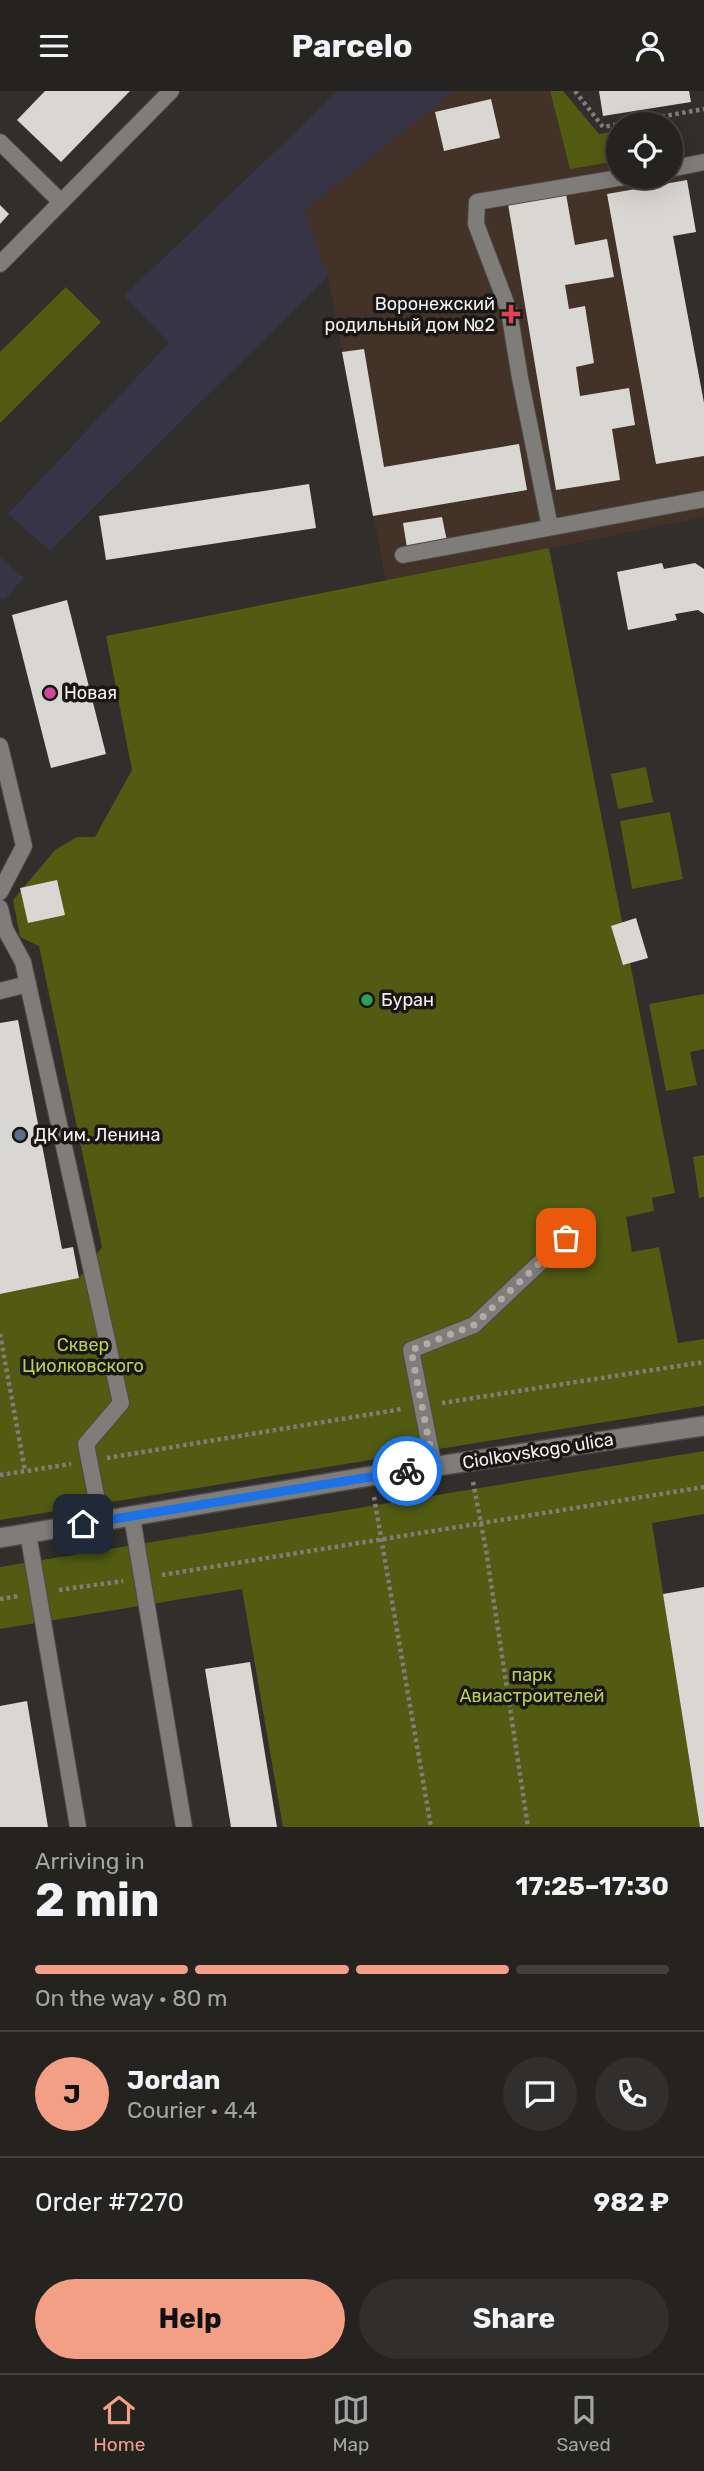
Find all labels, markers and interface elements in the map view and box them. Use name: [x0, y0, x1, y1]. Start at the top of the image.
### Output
icon: menu: [35, 27, 73, 65]
text: Parcelo: [291, 27, 413, 65]
icon: person: [631, 27, 669, 65]
map controls: [606, 112, 683, 189]
button: locate: [606, 112, 683, 189]
place label: Воронежский родильный дом №2: [324, 293, 495, 336]
marker: Воронежский родильный дом №2: [501, 304, 521, 324]
place label: Новая: [64, 682, 117, 704]
marker: Новая: [42, 685, 58, 701]
place label: Буран: [381, 989, 434, 1011]
marker: Буран: [359, 992, 375, 1008]
place label: ДК им. Ленина: [34, 1124, 160, 1146]
marker: ДК им. Ленина: [12, 1127, 28, 1143]
pin: [536, 1208, 596, 1268]
icon: bag: [547, 1219, 585, 1257]
park label: Сквер Циолковского: [22, 1334, 144, 1377]
street label: Ciolkovskogo ulica: [461, 1428, 615, 1474]
courier: [372, 1436, 442, 1506]
icon: bike: [388, 1452, 426, 1490]
pin: [53, 1494, 113, 1554]
icon: home: [64, 1505, 102, 1543]
park label: парк Авиастроителей: [460, 1664, 604, 1707]
text: Arriving in: [35, 1847, 145, 1875]
text: 17:25–17:30: [516, 1871, 669, 1902]
text: 2 min: [35, 1873, 160, 1928]
text: On the way · 80 m: [35, 1984, 227, 2012]
button: chat: [503, 2057, 577, 2131]
button: phone: [595, 2057, 669, 2131]
text: Jordan: [127, 2065, 220, 2096]
text: J: [63, 2079, 81, 2110]
text: Courier · 4.4: [127, 2096, 257, 2124]
text: Order #7270: [35, 2187, 184, 2218]
text: 982 ₽: [594, 2187, 669, 2218]
button: Help: [35, 2279, 345, 2359]
button: Share: [359, 2279, 669, 2359]
tab: Home: [93, 2391, 145, 2456]
tab: Map: [332, 2391, 370, 2456]
tab: Saved: [556, 2391, 611, 2456]

